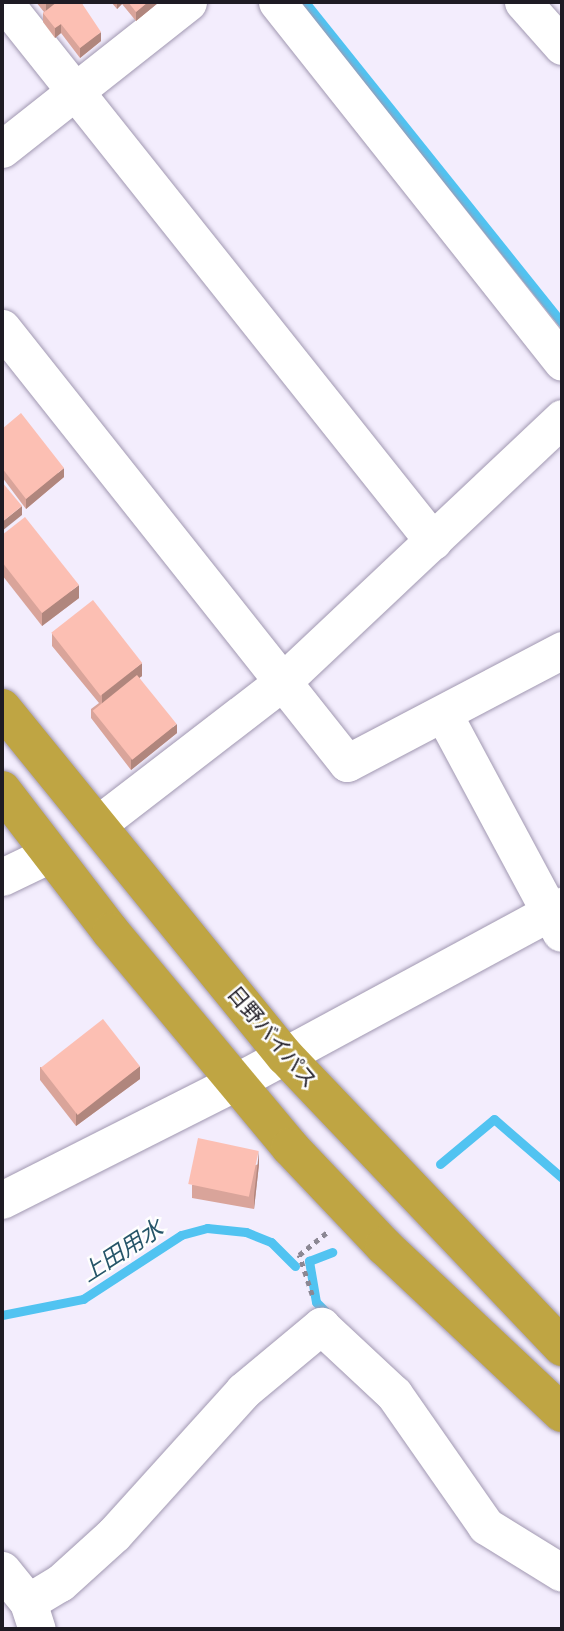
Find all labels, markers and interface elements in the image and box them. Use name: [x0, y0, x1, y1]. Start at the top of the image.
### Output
street label: 日野バイパス: [222, 981, 322, 1093]
water label: 上田用水: [76, 1214, 168, 1288]

